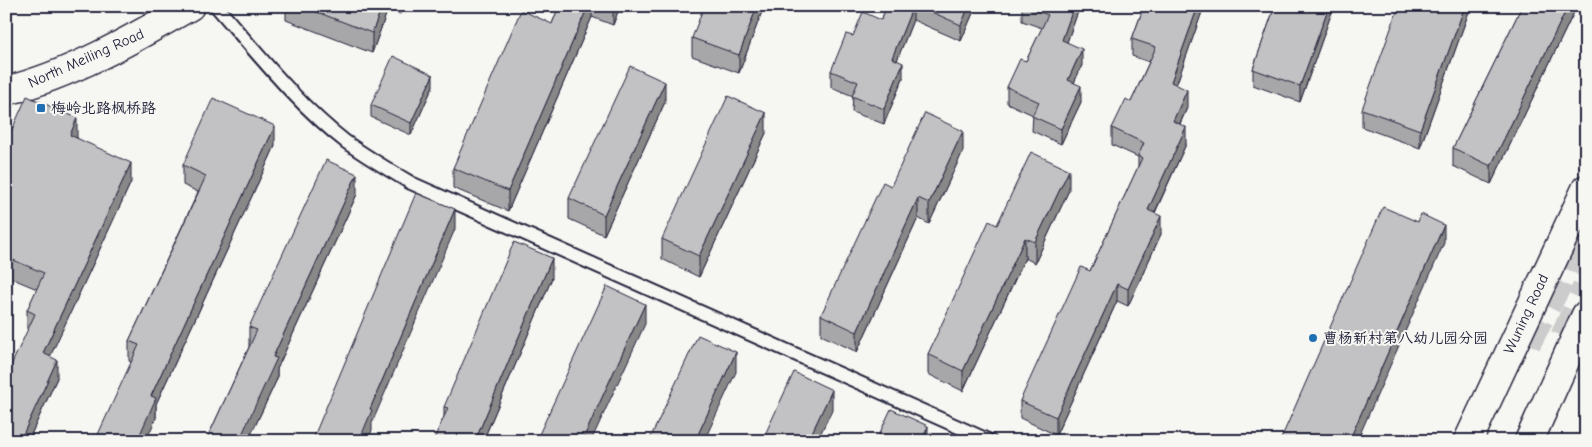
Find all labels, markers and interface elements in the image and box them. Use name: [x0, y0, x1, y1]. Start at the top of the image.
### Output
street label: North Meiling Road: [25, 24, 147, 92]
place label: 梅岭北路枫桥路: [51, 99, 156, 117]
marker: 梅岭北路枫桥路: [35, 102, 47, 114]
street label: Wuning Road: [1500, 271, 1552, 357]
place label: 曹杨新村第八幼儿园分园: [1323, 329, 1488, 347]
marker: 曹杨新村第八幼儿园分园: [1307, 332, 1319, 344]

